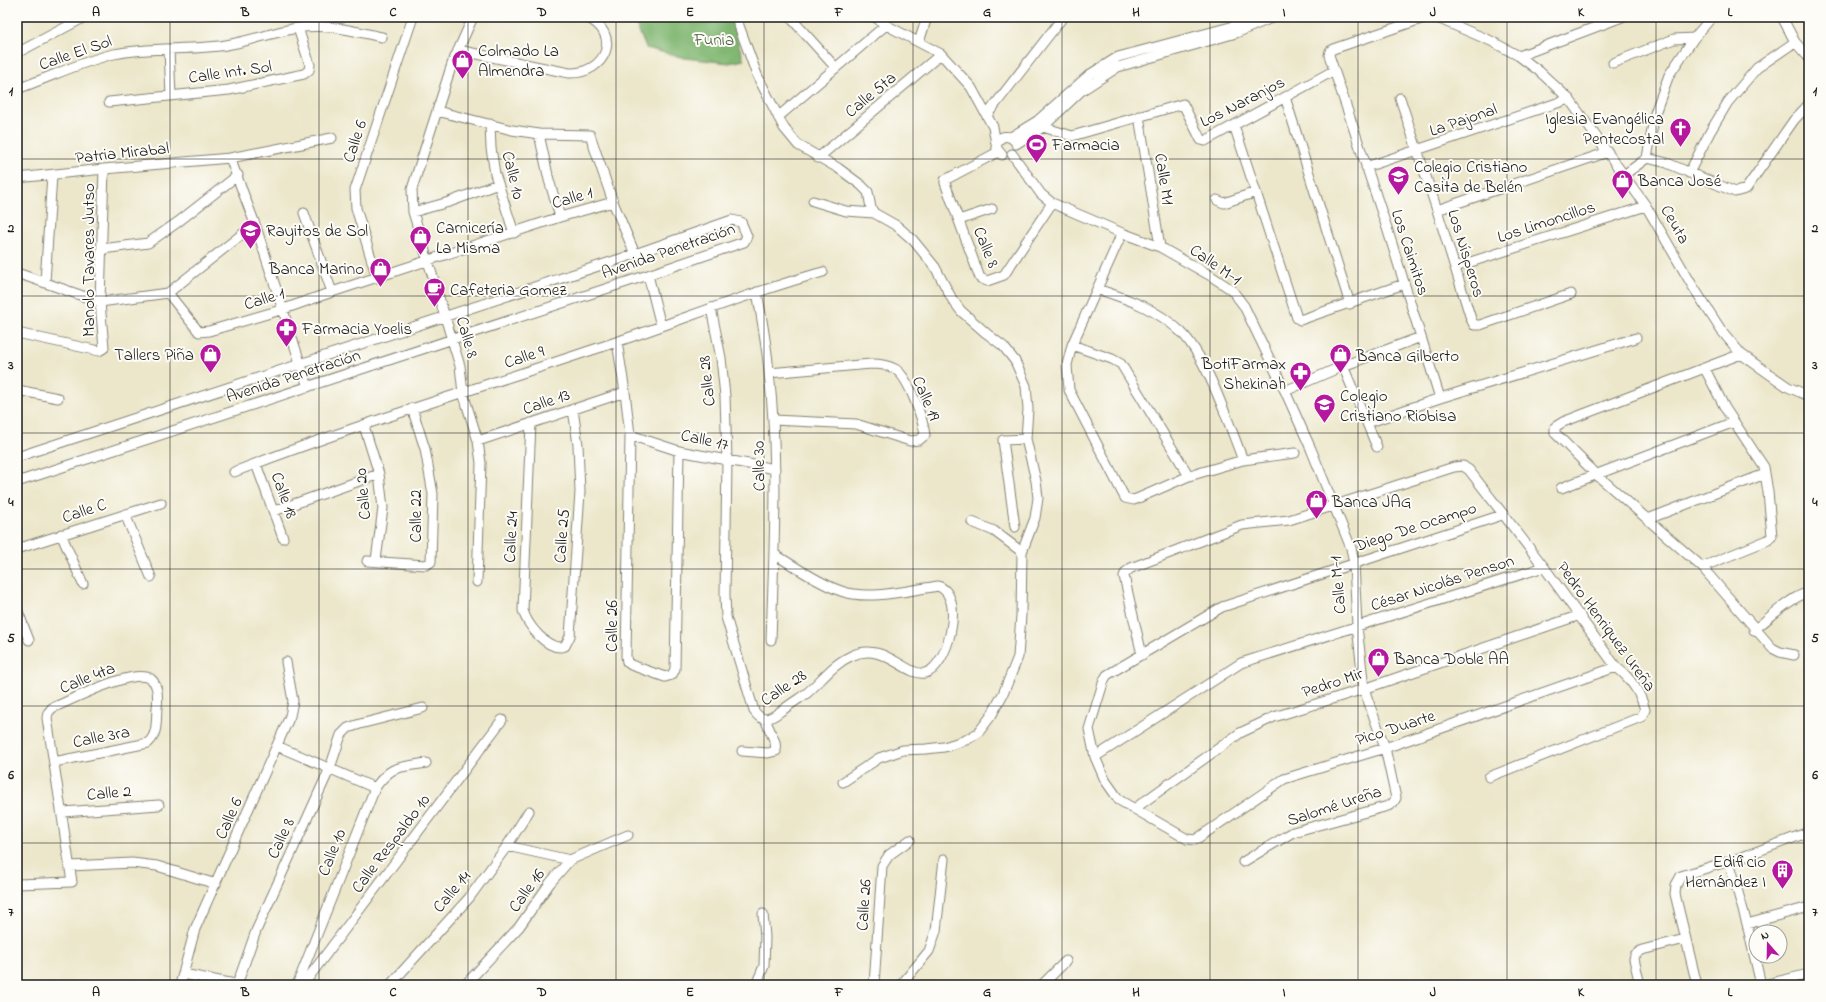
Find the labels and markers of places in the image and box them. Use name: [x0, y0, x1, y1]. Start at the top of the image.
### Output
place label: Colmado La Almendra: [478, 39, 559, 84]
shop icon: Colmado La Almendra: [450, 47, 476, 80]
place label: Iglesia Evangélica Pentecostal: [1545, 107, 1664, 152]
church icon: Iglesia Evangélica Pentecostal: [1667, 115, 1693, 148]
sports icon: Farmacia: [1024, 131, 1050, 164]
place label: Farmacia: [1051, 133, 1120, 158]
place label: Colegio Cristiano Casita de Belén: [1414, 155, 1528, 200]
school or university icon: Colegio Cristiano Casita de Belén: [1386, 163, 1412, 196]
shop icon: Banca José: [1609, 167, 1635, 200]
place label: Banca José: [1637, 169, 1722, 194]
place label: Carnicería La Misma: [436, 216, 504, 261]
school or university icon: Rayitos de Sol: [237, 217, 263, 250]
place label: Rayitos de Sol: [266, 219, 368, 245]
shop icon: Carnicería La Misma: [407, 224, 433, 257]
shop icon: Banca Marino: [367, 255, 393, 288]
place label: Banca Marino: [268, 257, 364, 282]
cafe icon: Cafeteria Gomez: [422, 276, 448, 309]
place label: Cafeteria Gomez: [450, 278, 567, 303]
pharmacy icon: Farmacia Yoelis: [274, 315, 300, 348]
place label: Farmacia Yoelis: [301, 317, 412, 342]
shop icon: Tallers Piña: [197, 341, 223, 374]
shop icon: Banca Gilberto: [1328, 342, 1354, 375]
place label: Tallers Piña: [114, 343, 194, 368]
place label: Banca Gilberto: [1355, 344, 1459, 369]
place label: BotiFarmax Shekinah: [1200, 352, 1286, 397]
pharmacy icon: BotiFarmax Shekinah: [1288, 360, 1314, 393]
place label: Colegio Cristiano Riobisa: [1340, 384, 1456, 429]
school or university icon: Colegio Cristiano Riobisa: [1312, 392, 1338, 425]
shop icon: Banca JAG: [1303, 488, 1329, 521]
place label: Banca JAG: [1331, 490, 1411, 515]
shop icon: Banca Doble AA: [1366, 645, 1392, 678]
place label: Banca Doble AA: [1393, 647, 1509, 672]
place label: Edificio Hernández I: [1685, 850, 1766, 895]
building icon: Edificio Hernández I: [1769, 858, 1795, 891]

